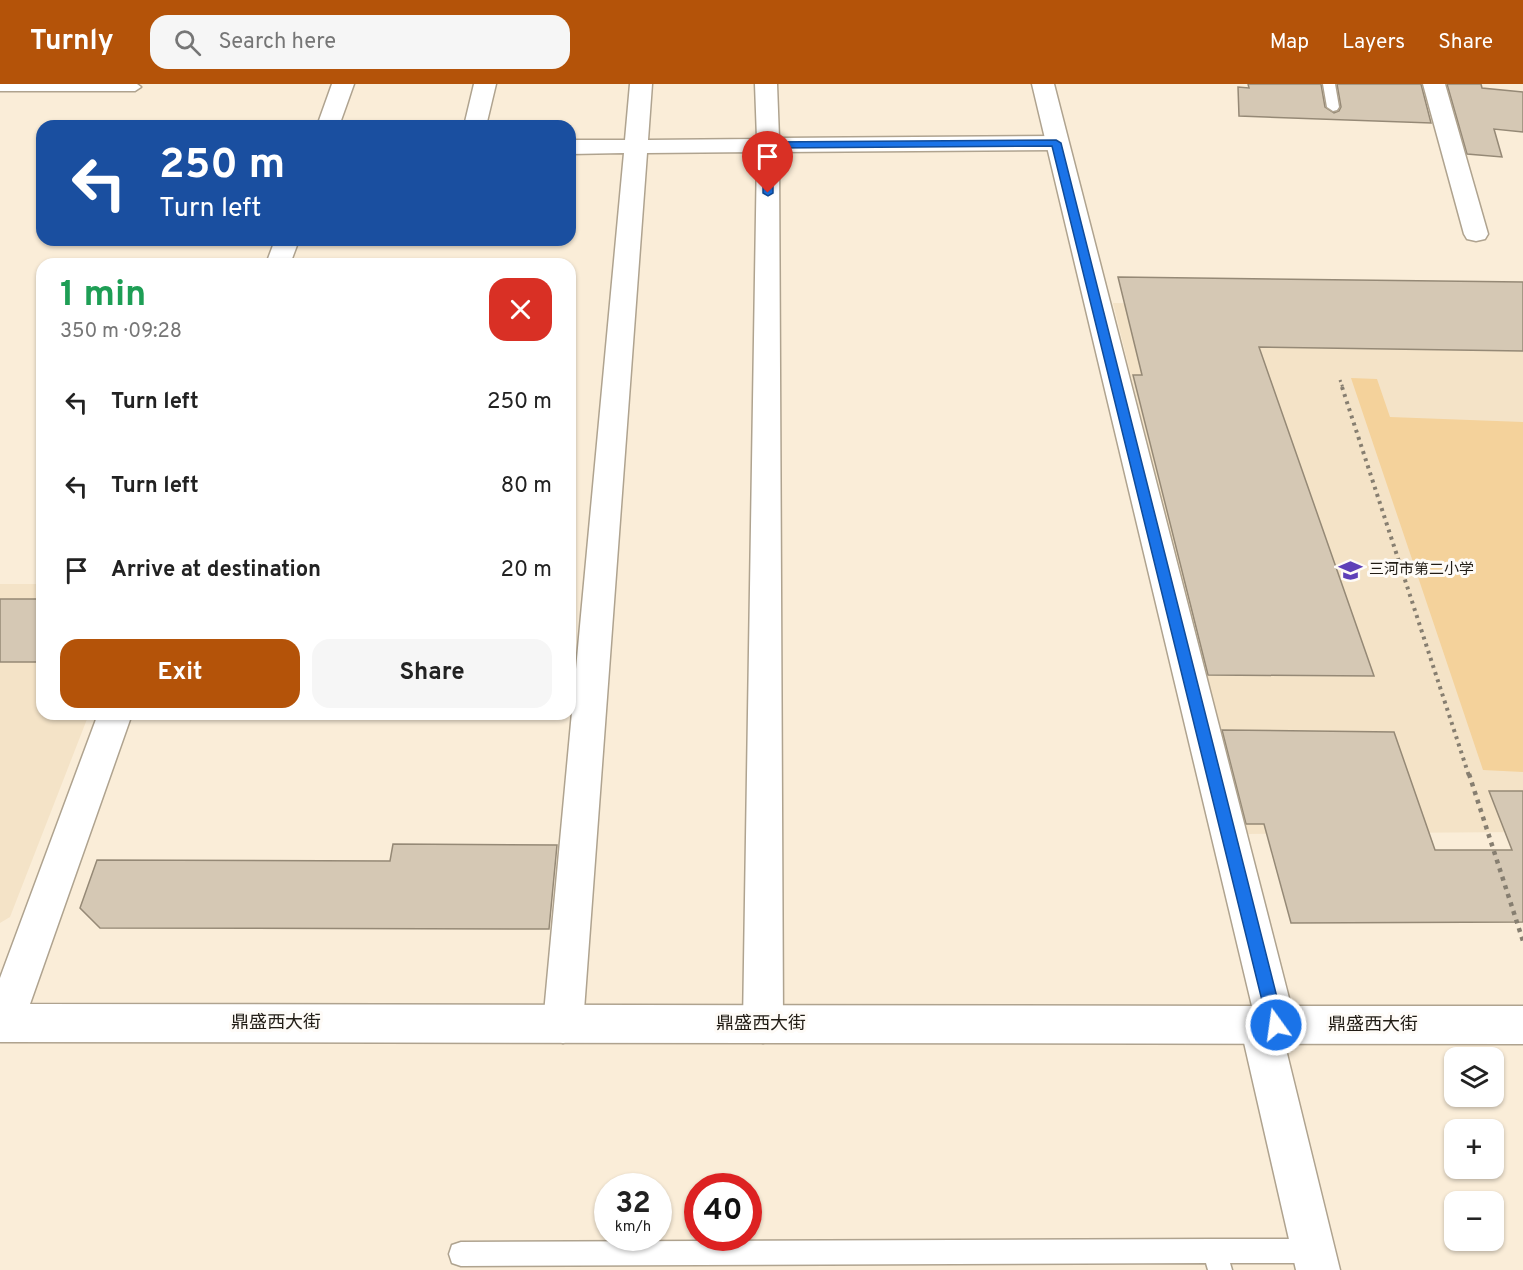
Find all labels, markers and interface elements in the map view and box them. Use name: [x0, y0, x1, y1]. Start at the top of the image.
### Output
search box: [150, 15, 570, 69]
text: Turnly: [30, 24, 114, 60]
icon: search: [171, 26, 204, 59]
text: Search here: [219, 29, 336, 56]
text: Map: [1270, 29, 1309, 56]
text: Layers: [1342, 29, 1405, 56]
text: Share: [1438, 29, 1493, 56]
pin: [742, 131, 793, 193]
text: 250 m: [159, 140, 285, 193]
icon: arrive: [751, 140, 784, 173]
icon: left: [60, 144, 138, 222]
text: Turn left: [159, 192, 261, 226]
text: 1 min: [60, 273, 146, 319]
button: close: [489, 278, 552, 341]
text: 350 m · 09:28: [60, 319, 182, 345]
icon: left: [60, 386, 93, 419]
text: Turn left: [111, 389, 199, 416]
text: 250 m: [487, 389, 552, 416]
icon: left: [60, 470, 93, 503]
text: Turn left: [111, 473, 199, 500]
text: 80 m: [501, 473, 552, 500]
icon: arrive: [60, 554, 93, 587]
text: Arrive at destination: [111, 557, 321, 584]
text: 20 m: [501, 557, 552, 584]
school or university icon: 三河市第二小学: [1338, 557, 1364, 583]
place label: 三河市第二小学: [1369, 561, 1474, 580]
button: Exit: [60, 639, 300, 708]
button: Share: [312, 639, 552, 708]
position arrow: [1244, 993, 1308, 1057]
street label: 鼎盛西大街: [231, 1012, 321, 1035]
street label: 鼎盛西大街: [716, 1013, 806, 1036]
street label: 鼎盛西大街: [1328, 1014, 1418, 1037]
map controls: [1444, 1047, 1504, 1251]
button: layers: [1444, 1047, 1504, 1107]
button: +: [1444, 1119, 1504, 1179]
speed limit sign: 40: [684, 1173, 762, 1251]
text: 32: [615, 1186, 651, 1223]
button: −: [1444, 1191, 1504, 1251]
text: km/h: [615, 1218, 651, 1237]

